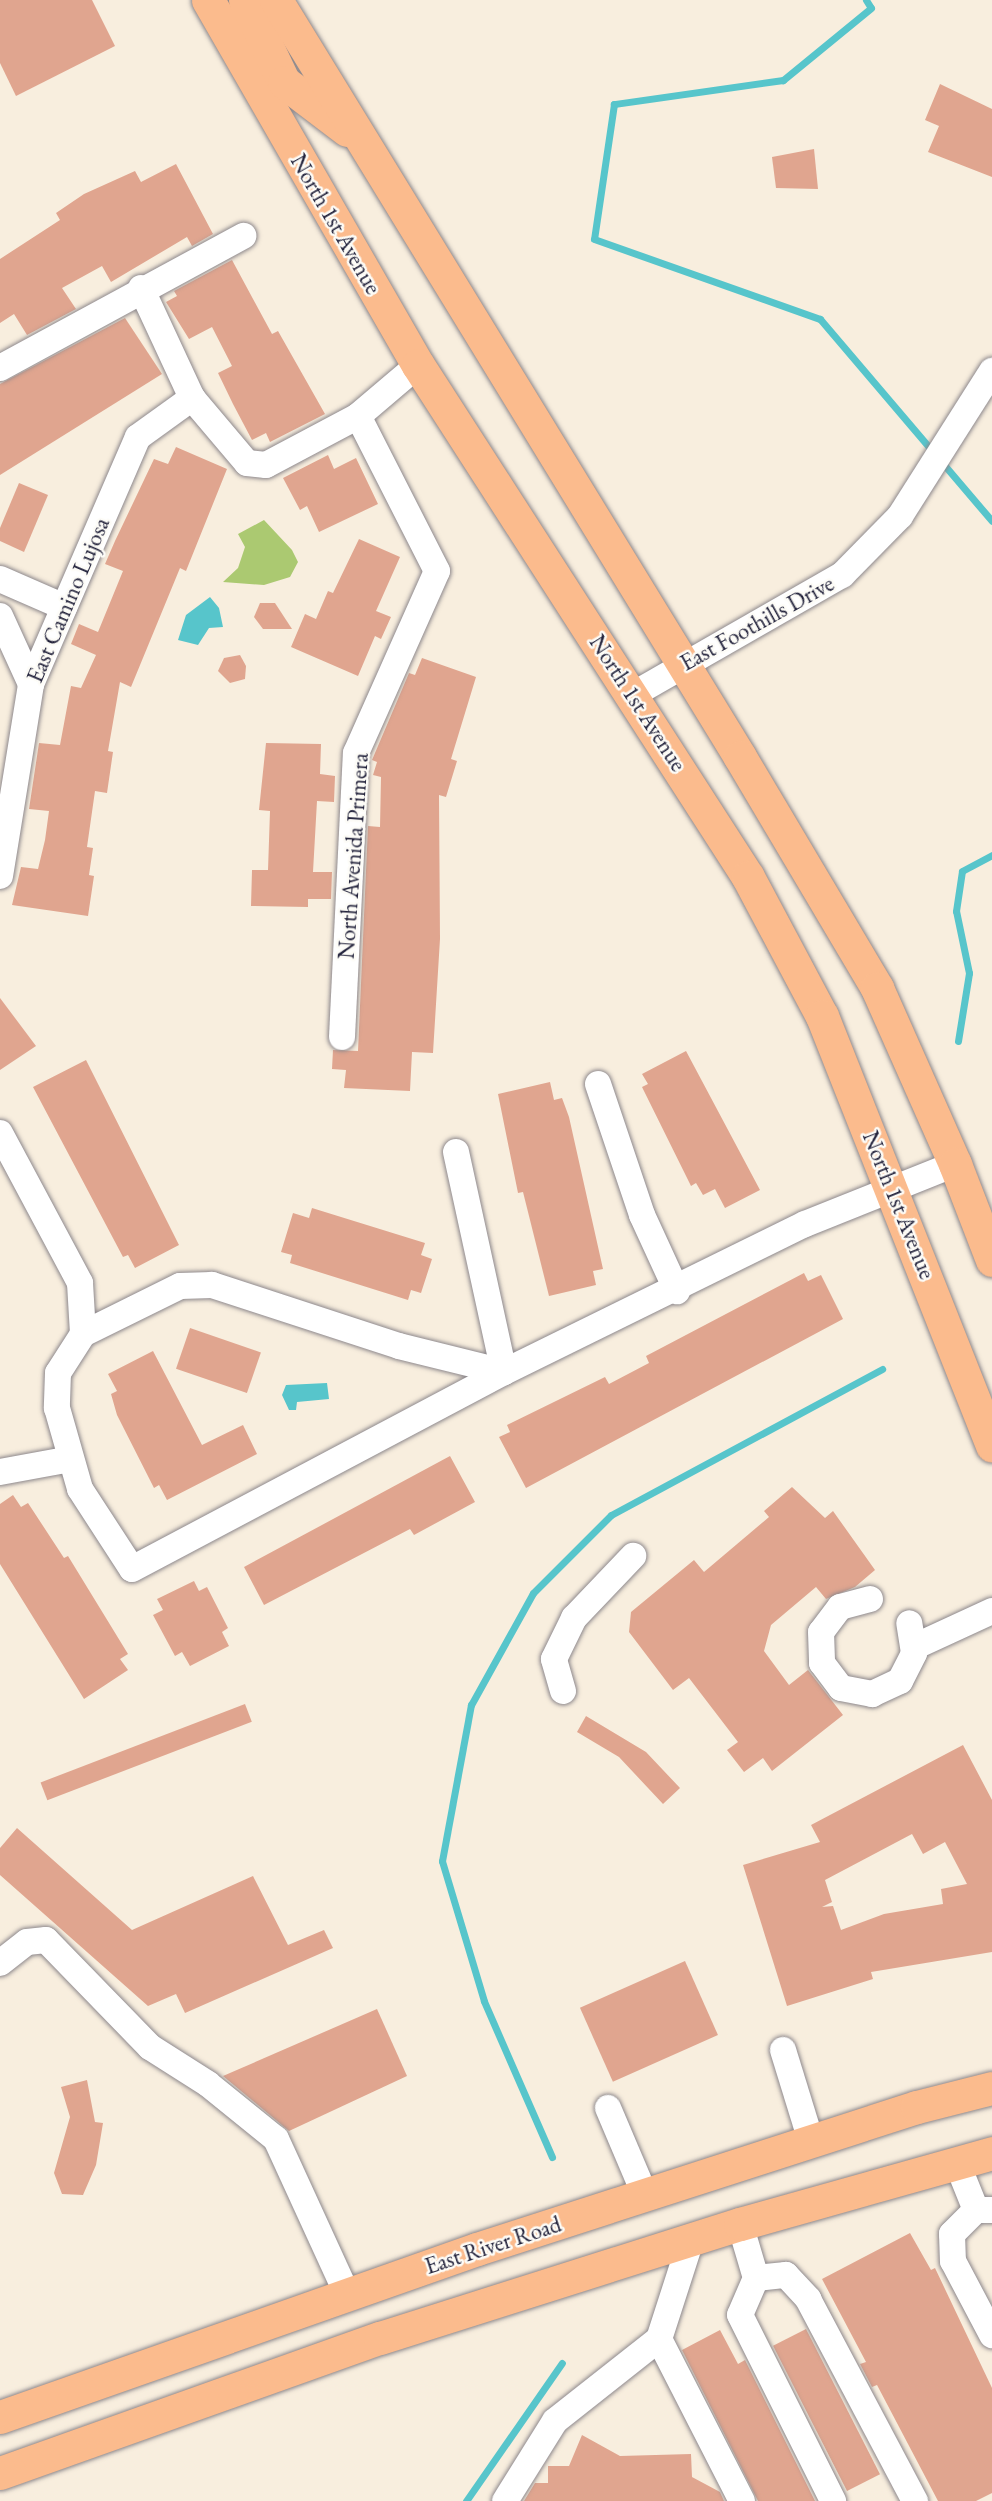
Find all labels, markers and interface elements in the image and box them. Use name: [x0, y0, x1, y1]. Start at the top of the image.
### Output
street label: North 1st Avenue: [285, 149, 387, 299]
street label: East Camino Lujosa: [21, 513, 115, 687]
street label: East Foothills Drive: [675, 569, 839, 677]
street label: North 1st Avenue: [584, 630, 692, 776]
street label: North Avenida Primera: [332, 752, 374, 960]
street label: North 1st Avenue: [857, 1127, 941, 1283]
street label: East River Road: [421, 2210, 565, 2280]

